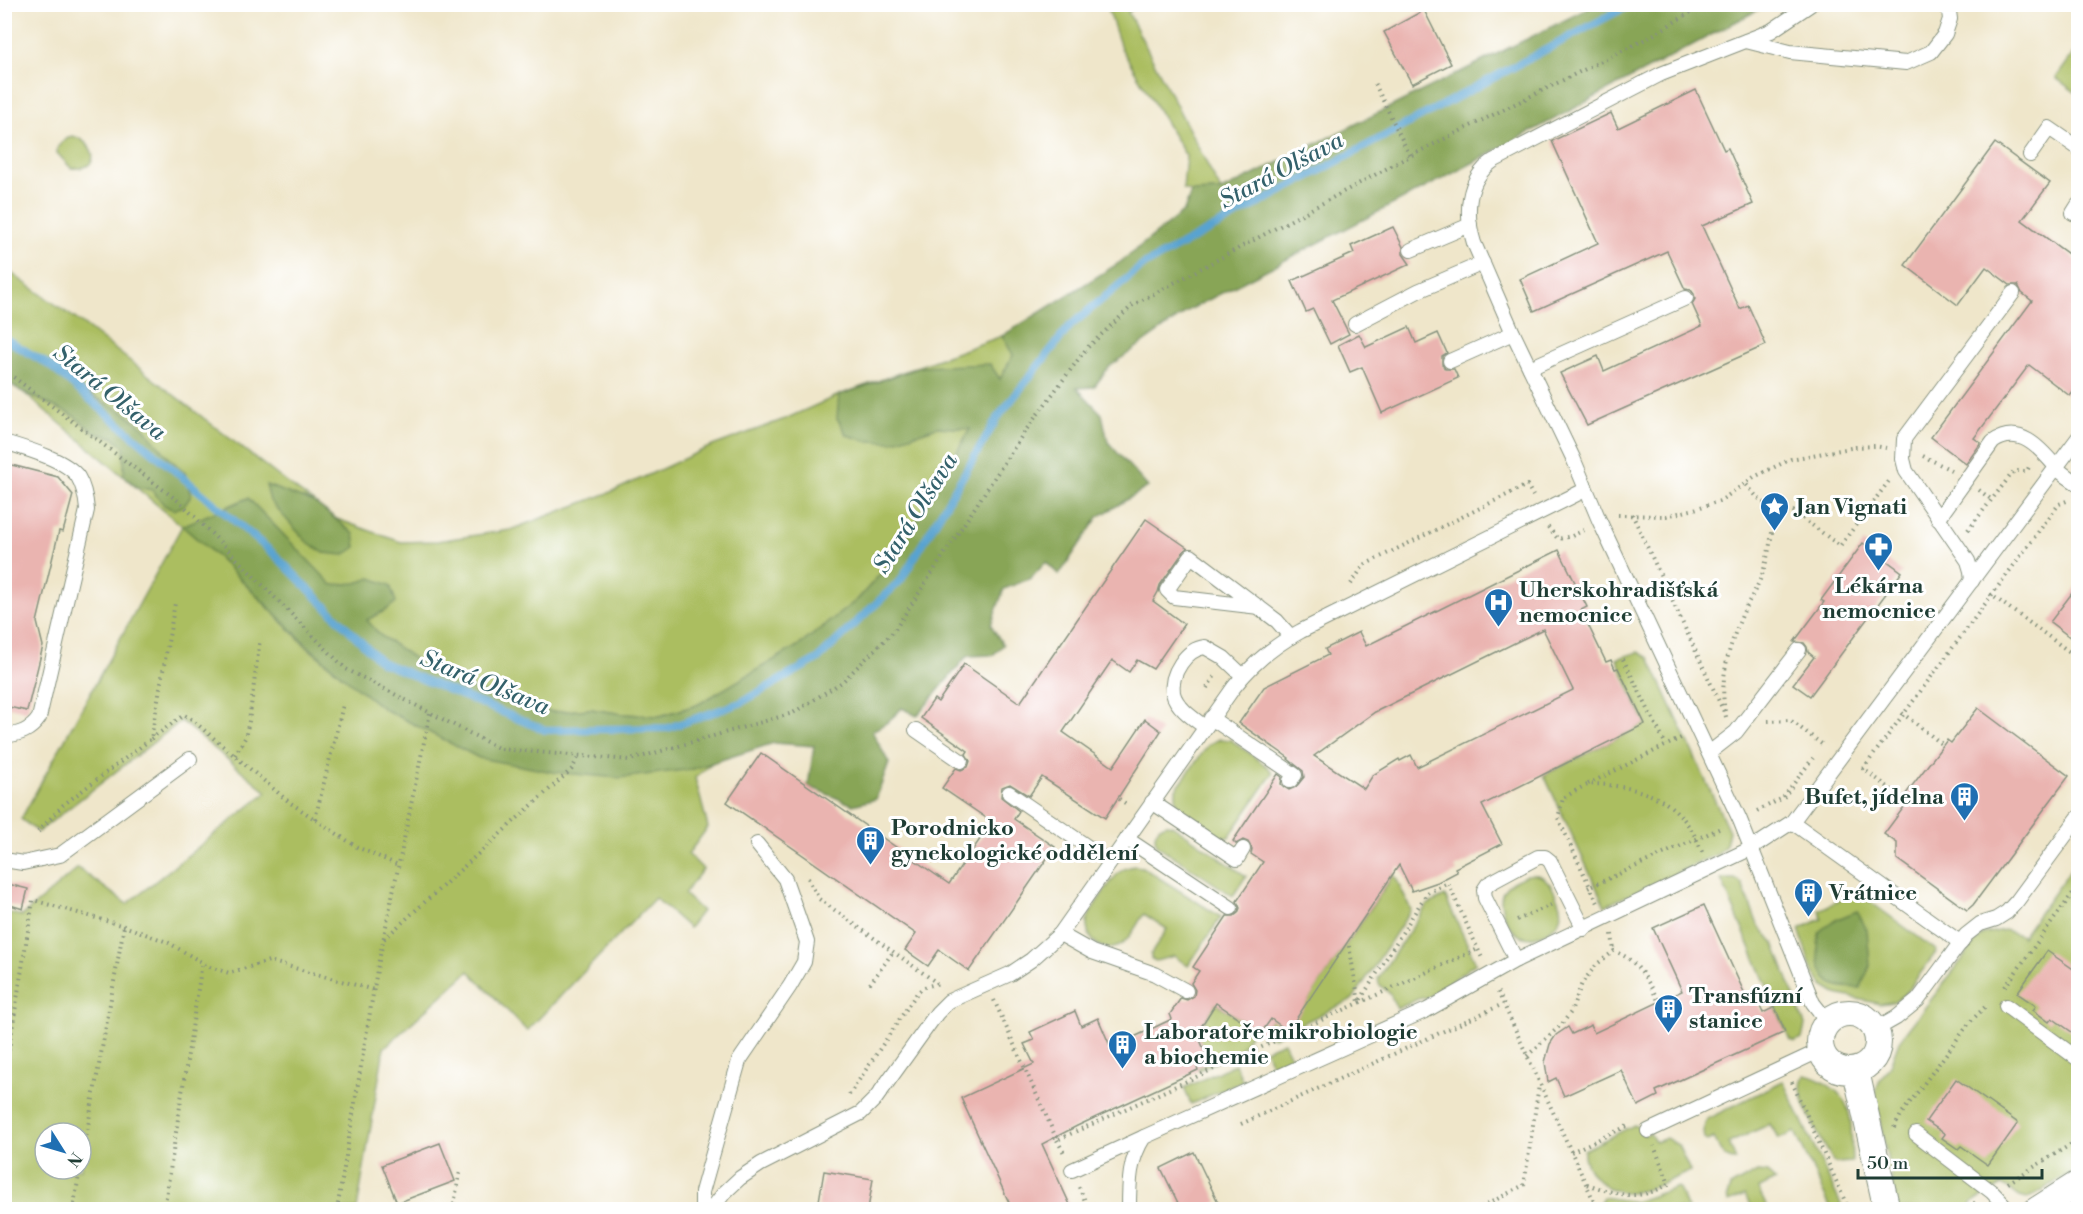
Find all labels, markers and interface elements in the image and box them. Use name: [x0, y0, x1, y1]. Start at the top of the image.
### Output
water label: Stará Olšava: [1214, 125, 1349, 216]
water label: Stará Olšava: [47, 338, 172, 448]
water label: Stará Olšava: [867, 447, 965, 579]
place icon: Jan Vignati: [1759, 490, 1791, 532]
place label: Jan Vignati: [1793, 494, 1907, 521]
pharmacy icon: Lékárna nemocnice: [1863, 530, 1895, 572]
place label: Lékárna nemocnice: [1822, 573, 1936, 625]
place label: Uherskohradišťská nemocnice: [1519, 577, 1719, 629]
hospital icon: Uherskohradišťská nemocnice: [1482, 586, 1514, 628]
water label: Stará Olšava: [416, 643, 554, 723]
building icon: Bufet, jídelna: [1949, 780, 1981, 822]
place label: Bufet, jídelna: [1804, 784, 1945, 811]
place label: Porodnicko gynekologické oddělení: [891, 815, 1140, 867]
building icon: Porodnicko gynekologické oddělení: [854, 824, 886, 866]
building icon: Vrátnice: [1792, 876, 1824, 918]
place label: Vrátnice: [1828, 880, 1917, 907]
place label: Transfúzní stanice: [1689, 983, 1804, 1035]
building icon: Transfúzní stanice: [1652, 992, 1684, 1034]
place label: Laboratoře mikrobiologie a biochemie: [1144, 1019, 1418, 1071]
building icon: Laboratoře mikrobiologie a biochemie: [1107, 1028, 1139, 1070]
north arrow: [33, 1121, 93, 1181]
scale bar: [1858, 1142, 2042, 1180]
text: N: [62, 1148, 86, 1171]
text: 50 m: [1867, 1152, 1909, 1175]

